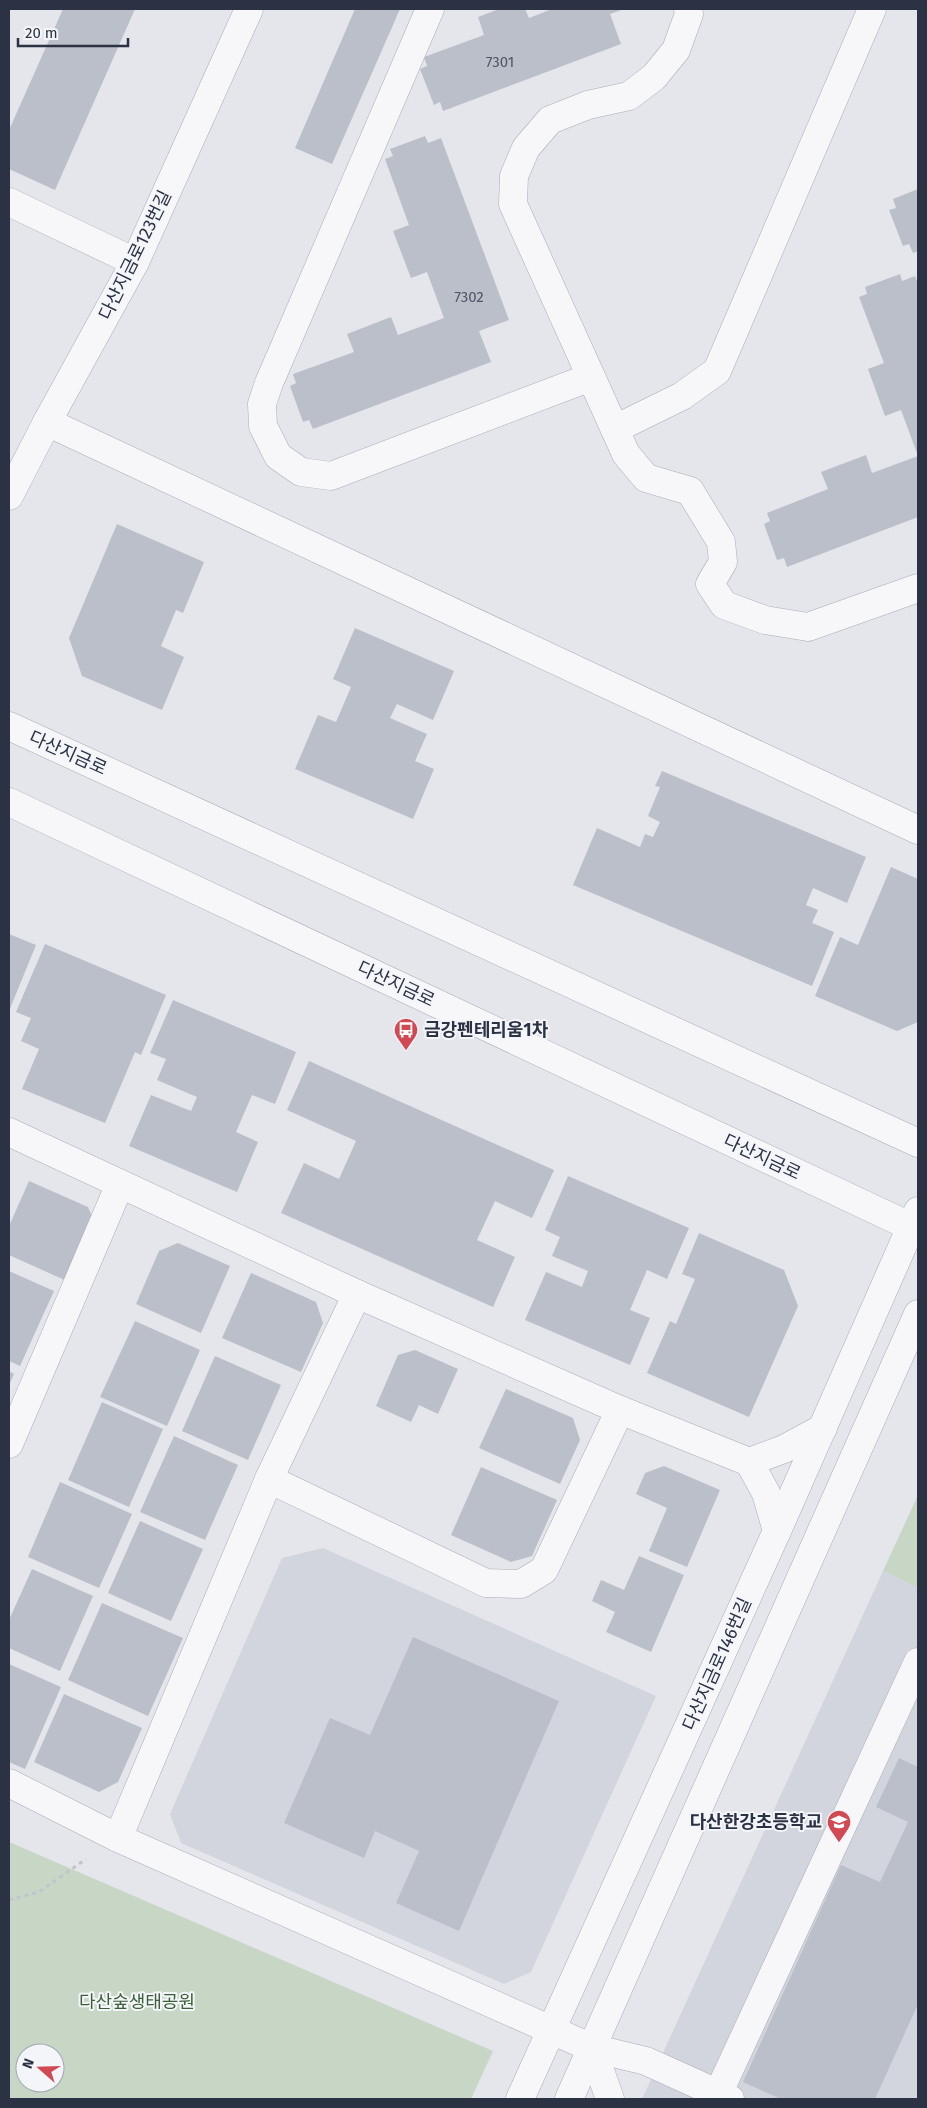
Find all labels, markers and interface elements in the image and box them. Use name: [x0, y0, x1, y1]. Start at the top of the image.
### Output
scale bar: [18, 15, 128, 47]
text: 20 m: [25, 24, 58, 42]
house number: 7301: [486, 53, 514, 71]
street label: 다산지금로123번길: [94, 187, 176, 323]
house number: 7302: [454, 288, 484, 306]
street label: 다산지금로: [26, 726, 110, 780]
street label: 다산지금로: [354, 957, 438, 1011]
bus stop icon: 금강펜테리움1차: [393, 1017, 419, 1051]
place label: 금강펜테리움1차: [424, 1019, 549, 1041]
street label: 다산지금로: [720, 1130, 804, 1184]
street label: 다산지금로146번길: [678, 1594, 756, 1734]
school or university icon: 다산한강초등학교: [826, 1809, 852, 1843]
place label: 다산한강초등학교: [690, 1811, 822, 1833]
park label: 다산숲생태공원: [79, 1991, 195, 2013]
north arrow: [15, 2043, 65, 2093]
text: N: [19, 2056, 38, 2071]

